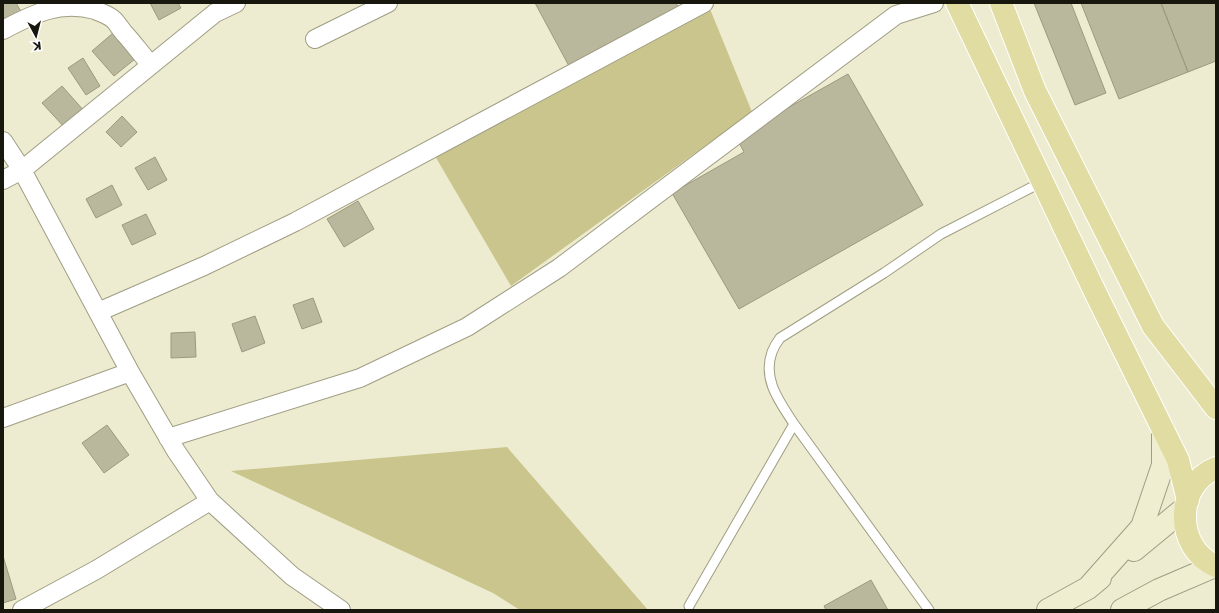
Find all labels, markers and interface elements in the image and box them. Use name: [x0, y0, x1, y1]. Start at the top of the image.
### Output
north arrow: [16, 16, 56, 56]
text: K: [32, 38, 42, 52]

